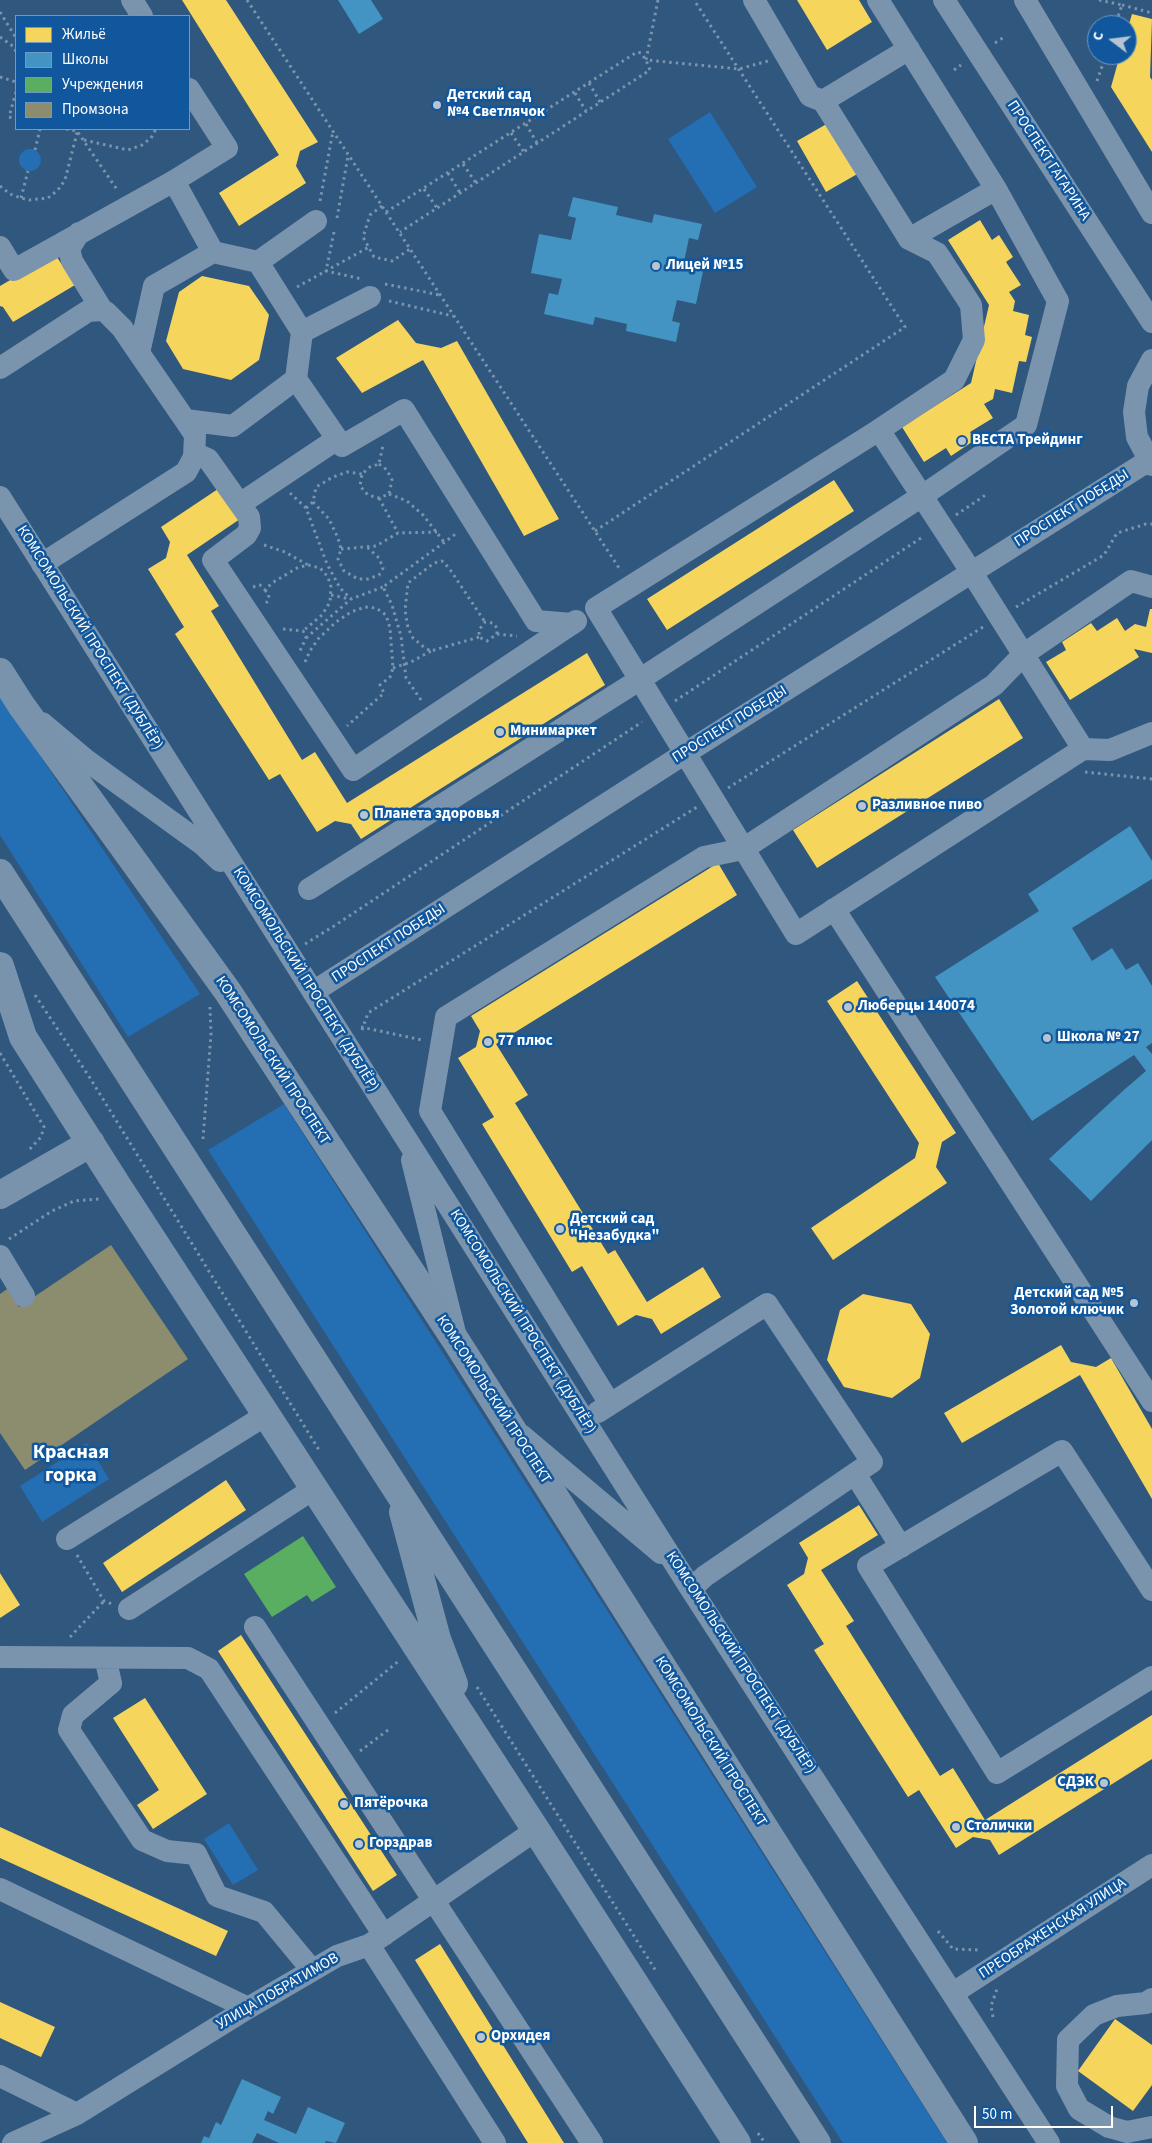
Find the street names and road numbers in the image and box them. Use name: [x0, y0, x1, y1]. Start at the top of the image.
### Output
street label: ПРОСПЕКТ ГАГАРИНА: [1002, 97, 1094, 225]
street label: ПРОСПЕКТ ПОБЕДЫ: [1011, 466, 1133, 552]
street label: КОМСОМОЛЬСКИЙ ПРОСПЕКТ (ДУБЛЁР): [12, 522, 166, 754]
street label: ПРОСПЕКТ ПОБЕДЫ: [669, 682, 791, 768]
street label: КОМСОМОЛЬСКИЙ ПРОСПЕКТ (ДУБЛЁР): [228, 864, 382, 1096]
street label: ПРОСПЕКТ ПОБЕДЫ: [329, 901, 449, 987]
street label: КОМСОМОЛЬСКИЙ ПРОСПЕКТ: [211, 973, 333, 1149]
street label: КОМСОМОЛЬСКИЙ ПРОСПЕКТ (ДУБЛЁР): [445, 1206, 599, 1438]
street label: КОМСОМОЛЬСКИЙ ПРОСПЕКТ: [432, 1312, 554, 1488]
street label: КОМСОМОЛЬСКИЙ ПРОСПЕКТ (ДУБЛЁР): [661, 1548, 819, 1778]
street label: КОМСОМОЛЬСКИЙ ПРОСПЕКТ: [650, 1654, 770, 1830]
street label: ПРЕОБРАЖЕНСКАЯ УЛИЦА: [976, 1875, 1130, 1983]
street label: УЛИЦА ПОБРАТИМОВ: [214, 1950, 342, 2034]

